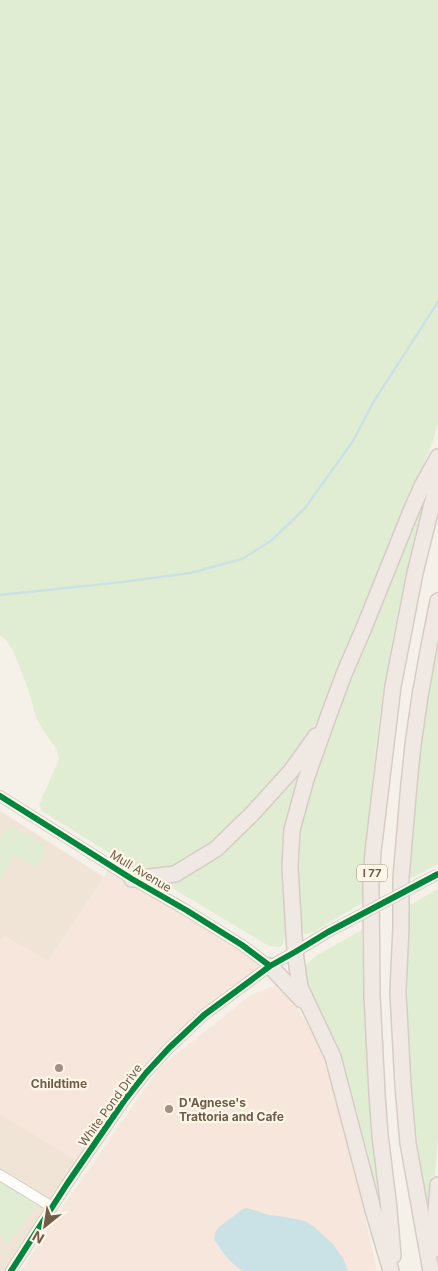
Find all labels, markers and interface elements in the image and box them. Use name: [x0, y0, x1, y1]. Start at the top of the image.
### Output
street label: Mull Avenue: [107, 847, 175, 895]
road number: I 77: [357, 864, 387, 881]
street label: White Pond Drive: [75, 1061, 145, 1149]
marker: Childtime: [53, 1062, 65, 1074]
place label: Childtime: [31, 1076, 87, 1091]
place label: D'Agnese's Trattoria and Cafe: [179, 1095, 284, 1124]
marker: D'Agnese's Trattoria and Cafe: [163, 1103, 175, 1115]
north arrow: [20, 1201, 70, 1251]
text: N: [29, 1228, 47, 1248]

